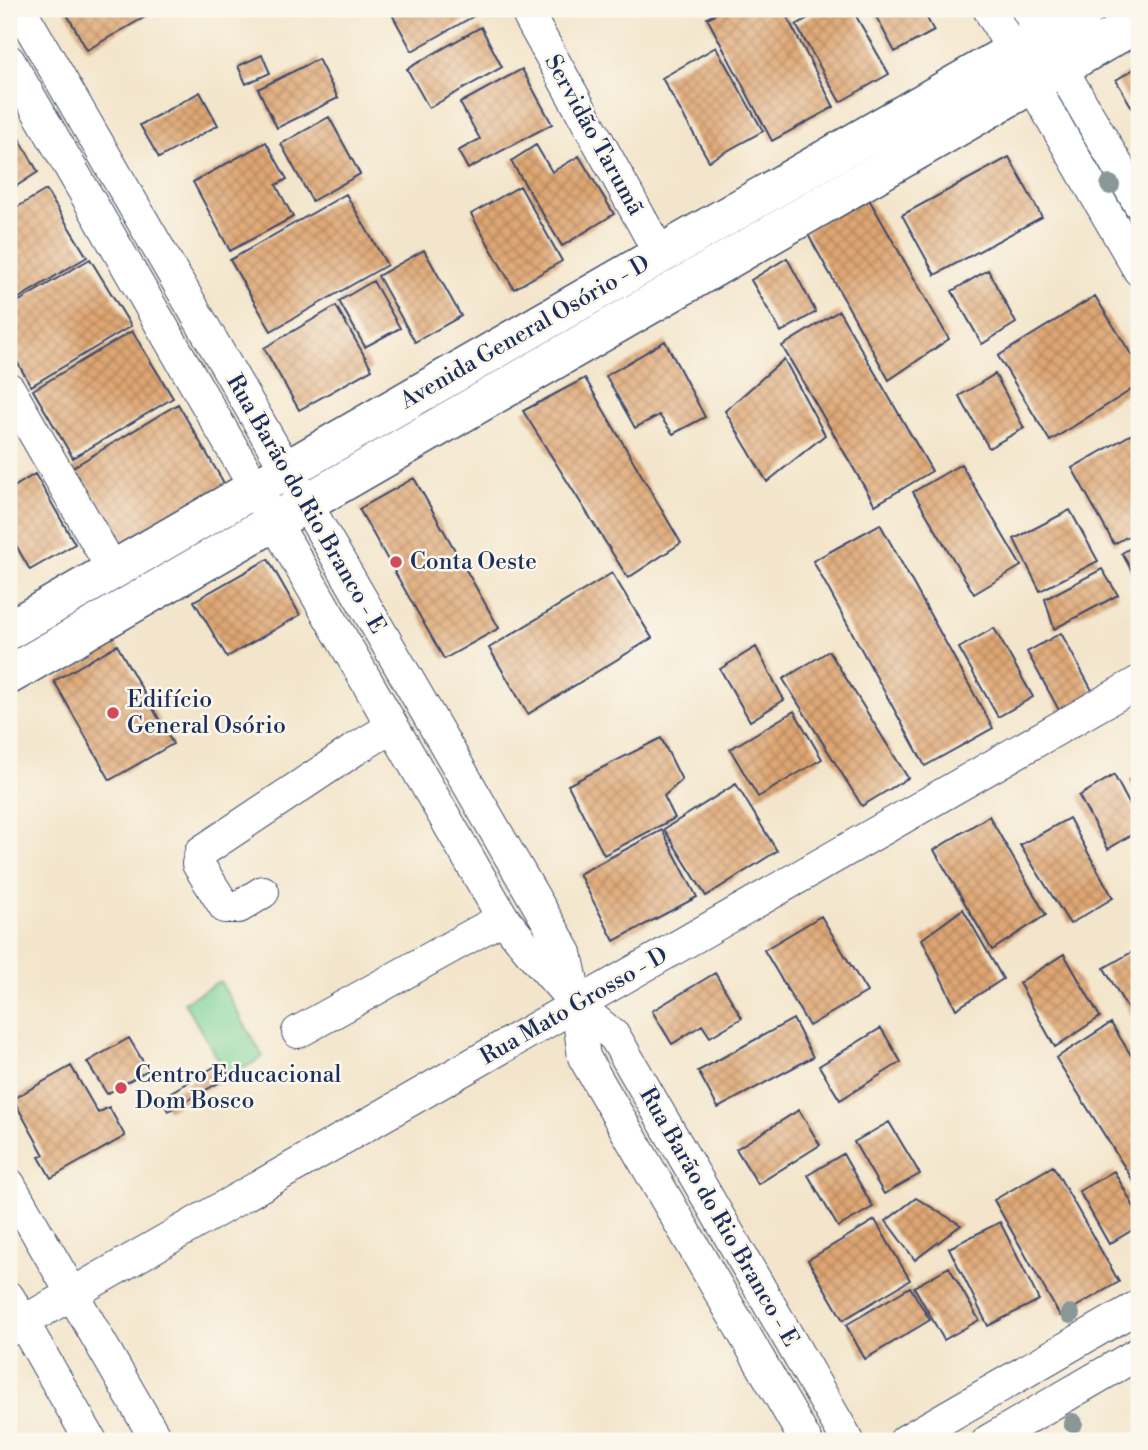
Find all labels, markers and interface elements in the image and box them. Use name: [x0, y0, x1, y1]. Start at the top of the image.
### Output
street label: Servidão Tarumã: [538, 50, 650, 220]
street label: Avenida General Osório - D: [394, 249, 655, 415]
street label: Rua Barão do Rio Branco - E: [220, 369, 392, 639]
place label: Conta Oeste: [410, 548, 537, 576]
marker: Conta Oeste: [388, 554, 404, 570]
place label: Edifício General Osório: [127, 686, 286, 740]
marker: Edifício General Osório: [105, 705, 121, 721]
street label: Rua Mato Grosso - D: [475, 941, 673, 1071]
place label: Centro Educacional Dom Bosco: [135, 1061, 341, 1115]
marker: Centro Educacional Dom Bosco: [113, 1080, 129, 1096]
street label: Rua Barão do Rio Branco - E: [633, 1082, 805, 1352]

